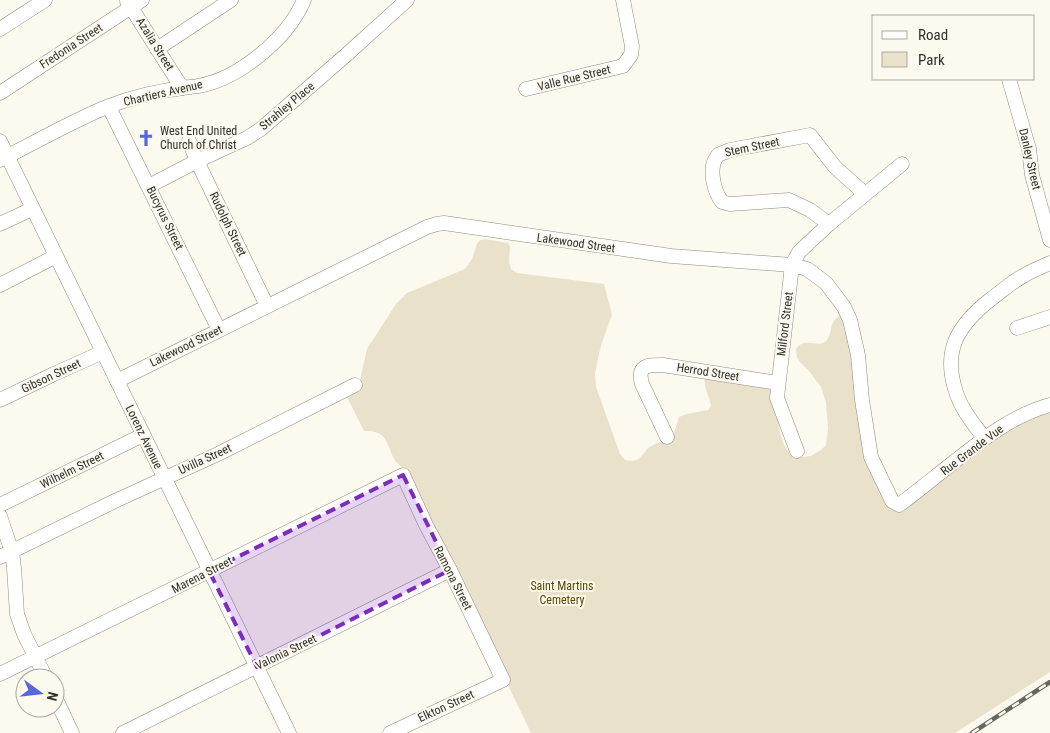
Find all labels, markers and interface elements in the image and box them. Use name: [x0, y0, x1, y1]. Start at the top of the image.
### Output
street label: Azalia Street: [133, 15, 177, 74]
legend: [872, 15, 1035, 80]
street label: Fredonia Street: [37, 20, 105, 71]
text: Road: [918, 26, 948, 44]
text: Park: [918, 51, 945, 69]
street label: Valle Rue Street: [536, 62, 612, 94]
street label: Chartiers Avenue: [122, 77, 204, 109]
street label: Strahley Place: [257, 79, 317, 133]
place label: West End United Church of Christ: [160, 124, 237, 152]
street label: Danley Street: [1016, 127, 1044, 191]
church icon: West End United Church of Christ: [136, 128, 156, 148]
street label: Stem Street: [723, 134, 781, 160]
street label: Bucyrus Street: [144, 184, 187, 252]
street label: Rudolph Street: [206, 190, 250, 259]
street label: Lakewood Street: [536, 231, 617, 255]
street label: Milford Street: [774, 291, 796, 357]
street label: Lakewood Street: [147, 322, 225, 370]
street label: Gibson Street: [19, 356, 83, 396]
street label: Herrod Street: [676, 360, 741, 384]
street label: Lorenz Avenue: [123, 403, 166, 472]
street label: Rue Grande Vue: [938, 422, 1006, 478]
street label: Uvilla Street: [176, 440, 234, 477]
street label: Wilhelm Street: [38, 448, 106, 491]
street label: Ramona Street: [431, 544, 475, 613]
street label: Marena Street: [169, 553, 235, 596]
park label: Saint Martins Cemetery: [530, 579, 594, 607]
street label: Valonia Street: [253, 631, 319, 673]
north arrow: [15, 668, 65, 718]
street label: Elkton Street: [416, 687, 477, 725]
text: N: [44, 690, 61, 703]

